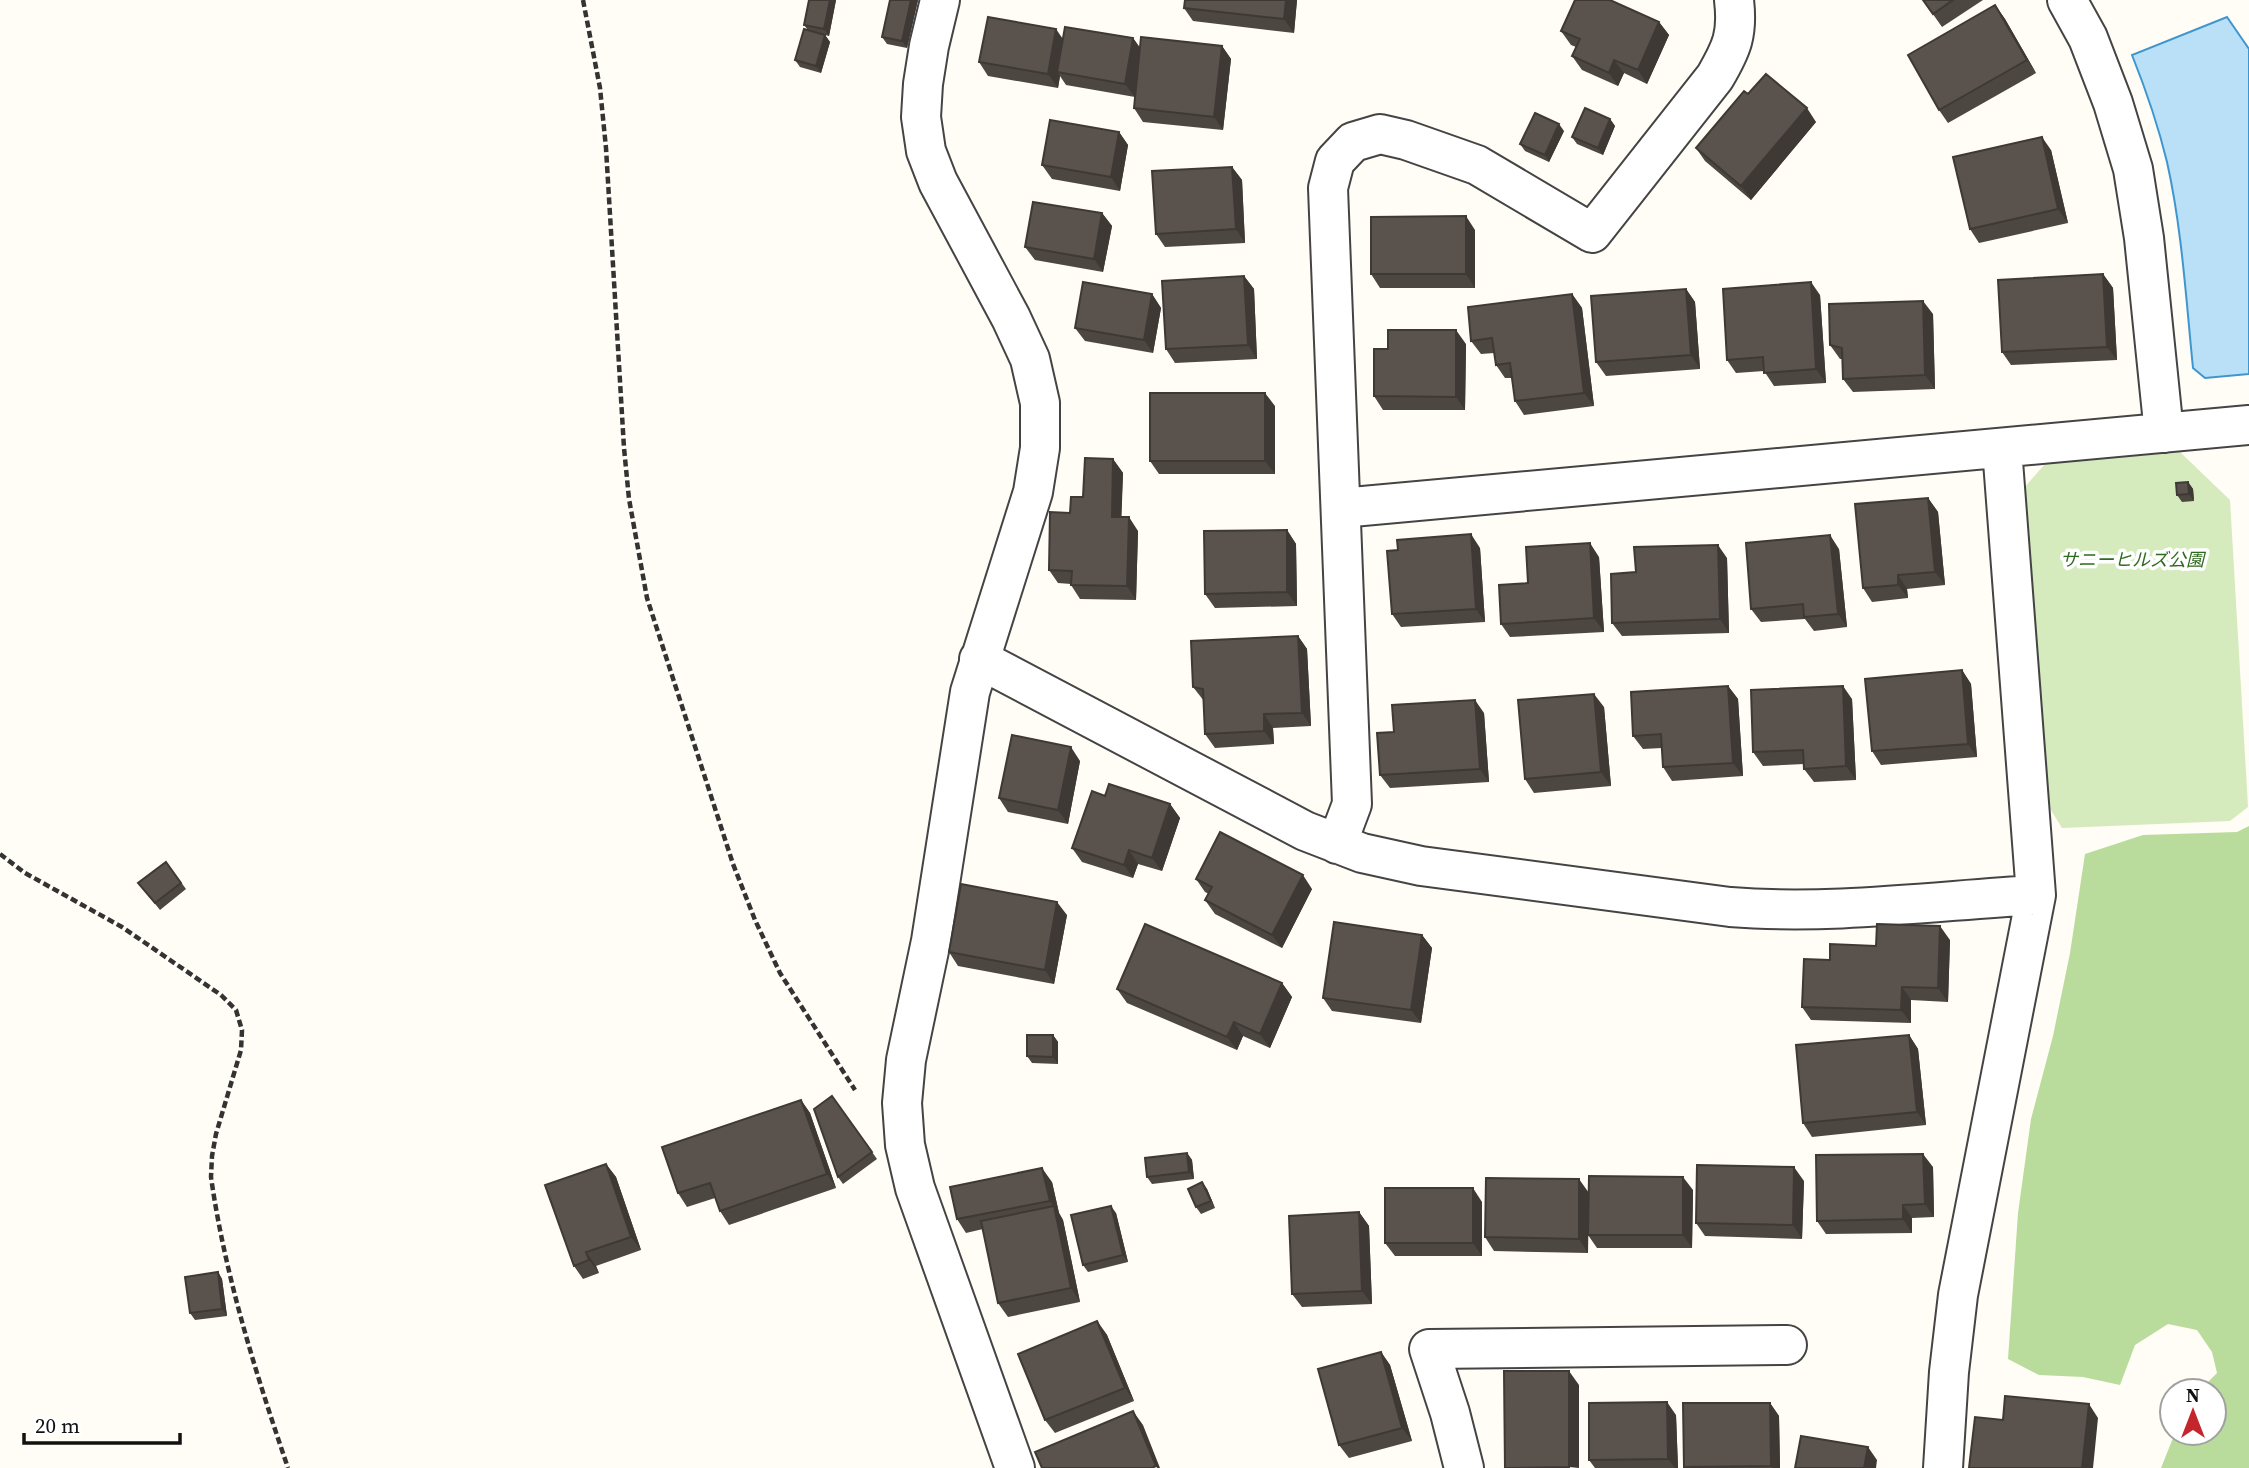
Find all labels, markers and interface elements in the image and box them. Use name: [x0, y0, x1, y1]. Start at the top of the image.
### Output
park label: サニーヒルズ公園: [2060, 547, 2207, 572]
north arrow: [2158, 1377, 2228, 1447]
text: N: [2186, 1382, 2200, 1408]
scale bar: [24, 1402, 180, 1446]
text: 20 m: [35, 1411, 80, 1440]

